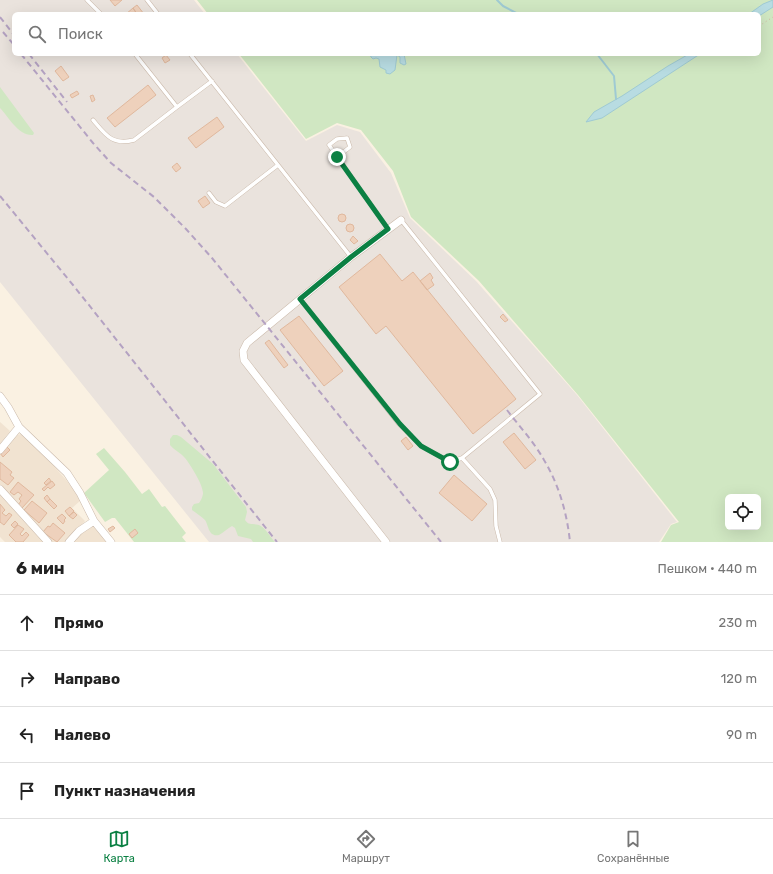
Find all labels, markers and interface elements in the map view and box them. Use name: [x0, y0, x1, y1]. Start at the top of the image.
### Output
search box: [12, 12, 761, 56]
icon: search: [26, 23, 48, 45]
text: Поиск: [58, 25, 103, 43]
route end: [328, 148, 346, 166]
route start: [441, 453, 459, 471]
map controls: [725, 494, 761, 530]
button: locate: [725, 494, 761, 530]
text: 6 мин: [16, 558, 65, 578]
text: Пешком · 440 m: [657, 561, 757, 576]
icon: ahead: [16, 612, 38, 634]
text: Прямо: [54, 614, 104, 632]
text: 230 m: [719, 615, 757, 630]
icon: right: [16, 668, 38, 690]
text: Направо: [54, 670, 120, 688]
text: 120 m: [721, 671, 757, 686]
icon: left: [16, 724, 38, 746]
text: Налево: [54, 726, 111, 744]
text: 90 m: [726, 727, 757, 742]
icon: arrive: [16, 780, 38, 802]
text: Пункт назначения: [54, 782, 196, 800]
tab: Карта: [104, 828, 135, 865]
tab: Маршрут: [342, 828, 390, 865]
tab: Сохранённые: [597, 828, 669, 865]

